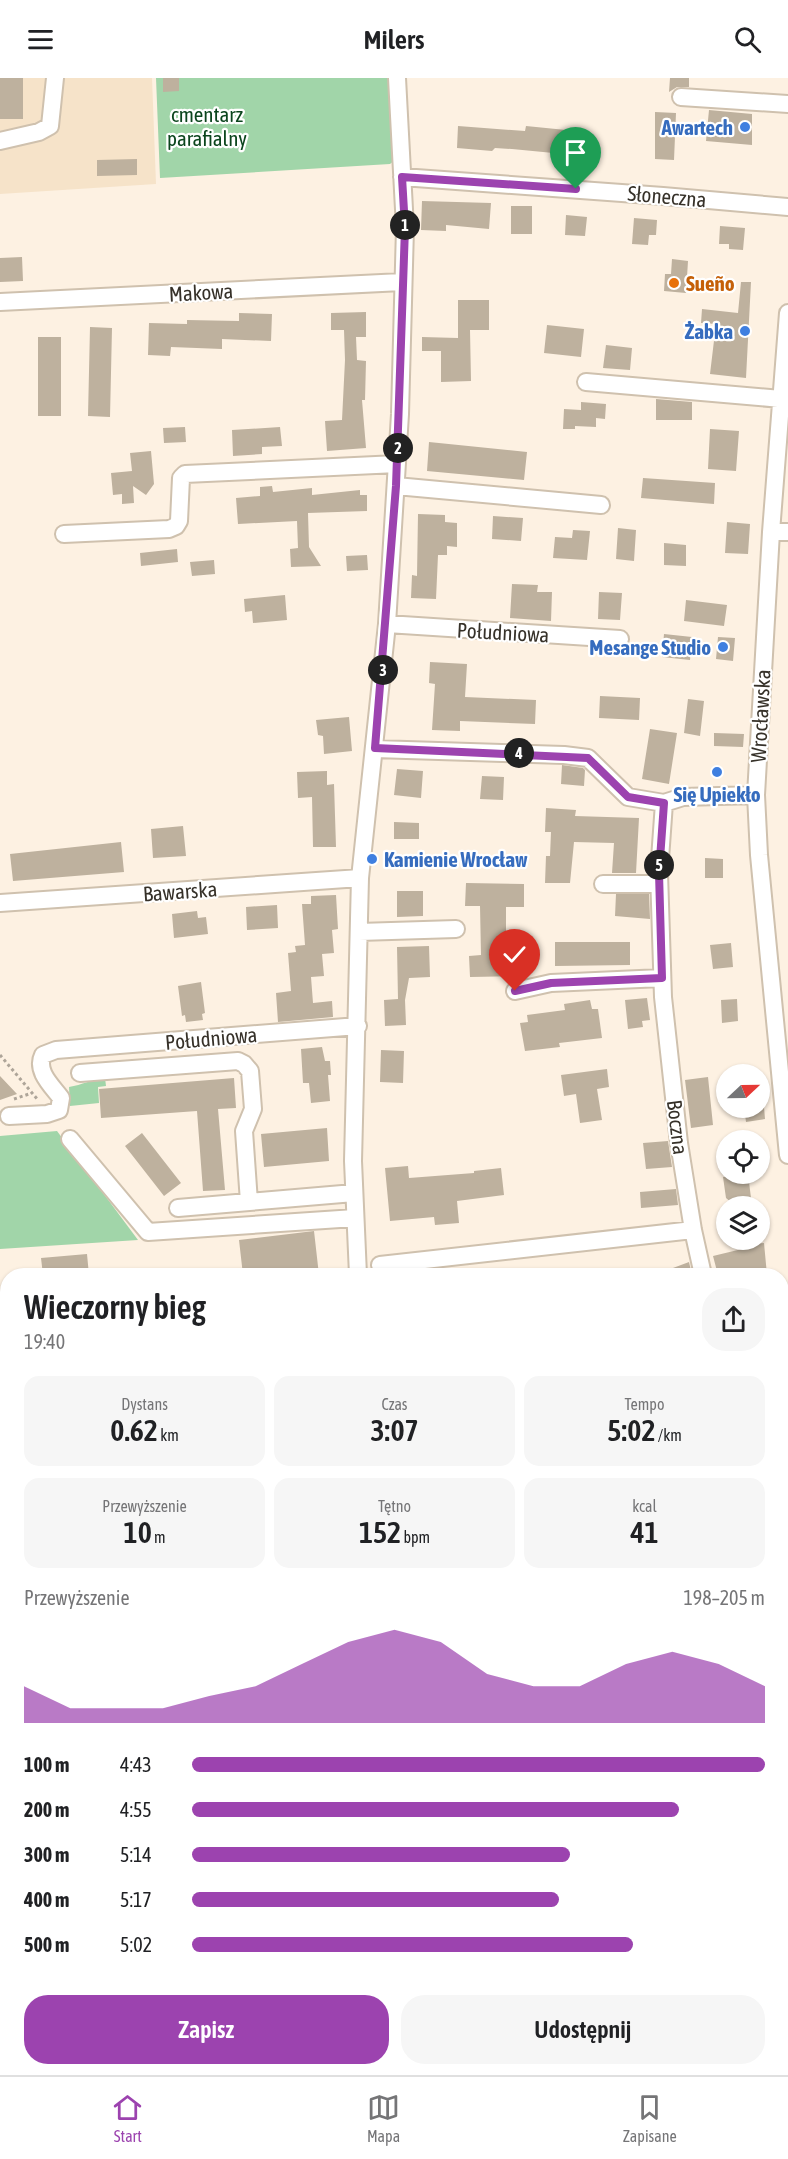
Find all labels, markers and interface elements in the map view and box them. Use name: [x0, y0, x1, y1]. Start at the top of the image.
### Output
icon: menu: [24, 23, 57, 56]
icon: search: [731, 23, 764, 56]
text: Milers: [364, 24, 424, 55]
park label: cmentarz parafialny: [167, 102, 247, 150]
place label: Awartech: [660, 115, 733, 139]
marker: Awartech: [738, 120, 752, 134]
pin: [550, 127, 601, 189]
icon: arrive: [559, 136, 592, 169]
street label: Słoneczna: [627, 181, 707, 211]
pin: 1: [390, 210, 420, 240]
text: 1: [401, 216, 409, 234]
place label: Sueño: [686, 271, 735, 295]
marker: Sueño: [667, 276, 681, 290]
street label: Makowa: [168, 278, 234, 306]
place label: Żabka: [685, 319, 733, 343]
marker: Żabka: [738, 324, 752, 338]
pin: 2: [383, 433, 413, 463]
text: 2: [394, 439, 402, 457]
street label: Południowa: [456, 618, 550, 646]
place label: Mesange Studio: [589, 635, 711, 659]
marker: Mesange Studio: [716, 640, 730, 654]
pin: 3: [368, 655, 398, 685]
text: 3: [379, 661, 387, 679]
street label: Wrocławska: [746, 669, 774, 763]
pin: 4: [504, 738, 534, 768]
text: 4: [515, 744, 523, 762]
marker: Się Upiekło: [710, 765, 724, 779]
place label: Się Upiekło: [673, 782, 761, 806]
place label: Kamienie Wrocław: [384, 847, 528, 871]
pin: 5: [644, 850, 674, 880]
marker: Kamienie Wrocław: [365, 852, 379, 866]
text: 5: [655, 856, 663, 874]
street label: Bawarska: [142, 876, 218, 906]
pin: [489, 929, 540, 991]
icon: check: [498, 938, 531, 971]
street label: Południowa: [164, 1022, 258, 1054]
north arrow: [716, 1064, 770, 1118]
map controls: [716, 1064, 770, 1250]
street label: Boczna: [663, 1098, 693, 1156]
button: locate: [716, 1130, 770, 1184]
button: layers: [716, 1196, 770, 1250]
text: Wieczorny bieg: [24, 1288, 206, 1326]
button: share: [702, 1288, 765, 1351]
text: 19:40: [24, 1330, 65, 1353]
text: Dystans: [121, 1395, 168, 1413]
text: Czas: [381, 1395, 408, 1413]
text: Tempo: [625, 1395, 664, 1413]
text: 0.62: [110, 1413, 158, 1447]
text: 3:07: [370, 1413, 419, 1447]
text: 5:02: [607, 1413, 656, 1447]
text: km: [158, 1426, 179, 1444]
text: /km: [656, 1426, 682, 1444]
text: Przewyższenie: [102, 1497, 187, 1515]
text: Tętno: [378, 1497, 411, 1515]
text: kcal: [632, 1497, 657, 1515]
text: 10: [124, 1515, 152, 1549]
text: 152: [359, 1515, 401, 1549]
text: 41: [630, 1515, 659, 1549]
text: m: [152, 1528, 165, 1546]
text: bpm: [401, 1528, 430, 1546]
text: Przewyższenie: [24, 1586, 129, 1609]
text: 198–205 m: [683, 1586, 765, 1609]
text: 100 m: [24, 1753, 69, 1776]
text: 4:43: [120, 1753, 152, 1776]
text: 200 m: [24, 1798, 69, 1821]
text: 4:55: [120, 1798, 152, 1821]
text: 300 m: [24, 1843, 69, 1866]
text: 5:14: [120, 1843, 152, 1866]
text: 400 m: [24, 1888, 69, 1911]
text: 5:17: [120, 1888, 152, 1911]
text: 500 m: [24, 1933, 69, 1956]
text: 5:02: [120, 1933, 152, 1956]
button: Zapisz: [24, 1995, 389, 2064]
button: Udostępnij: [401, 1995, 765, 2064]
tab: Start: [111, 2091, 144, 2145]
tab: Mapa: [367, 2091, 400, 2145]
tab: Zapisane: [623, 2091, 677, 2145]

